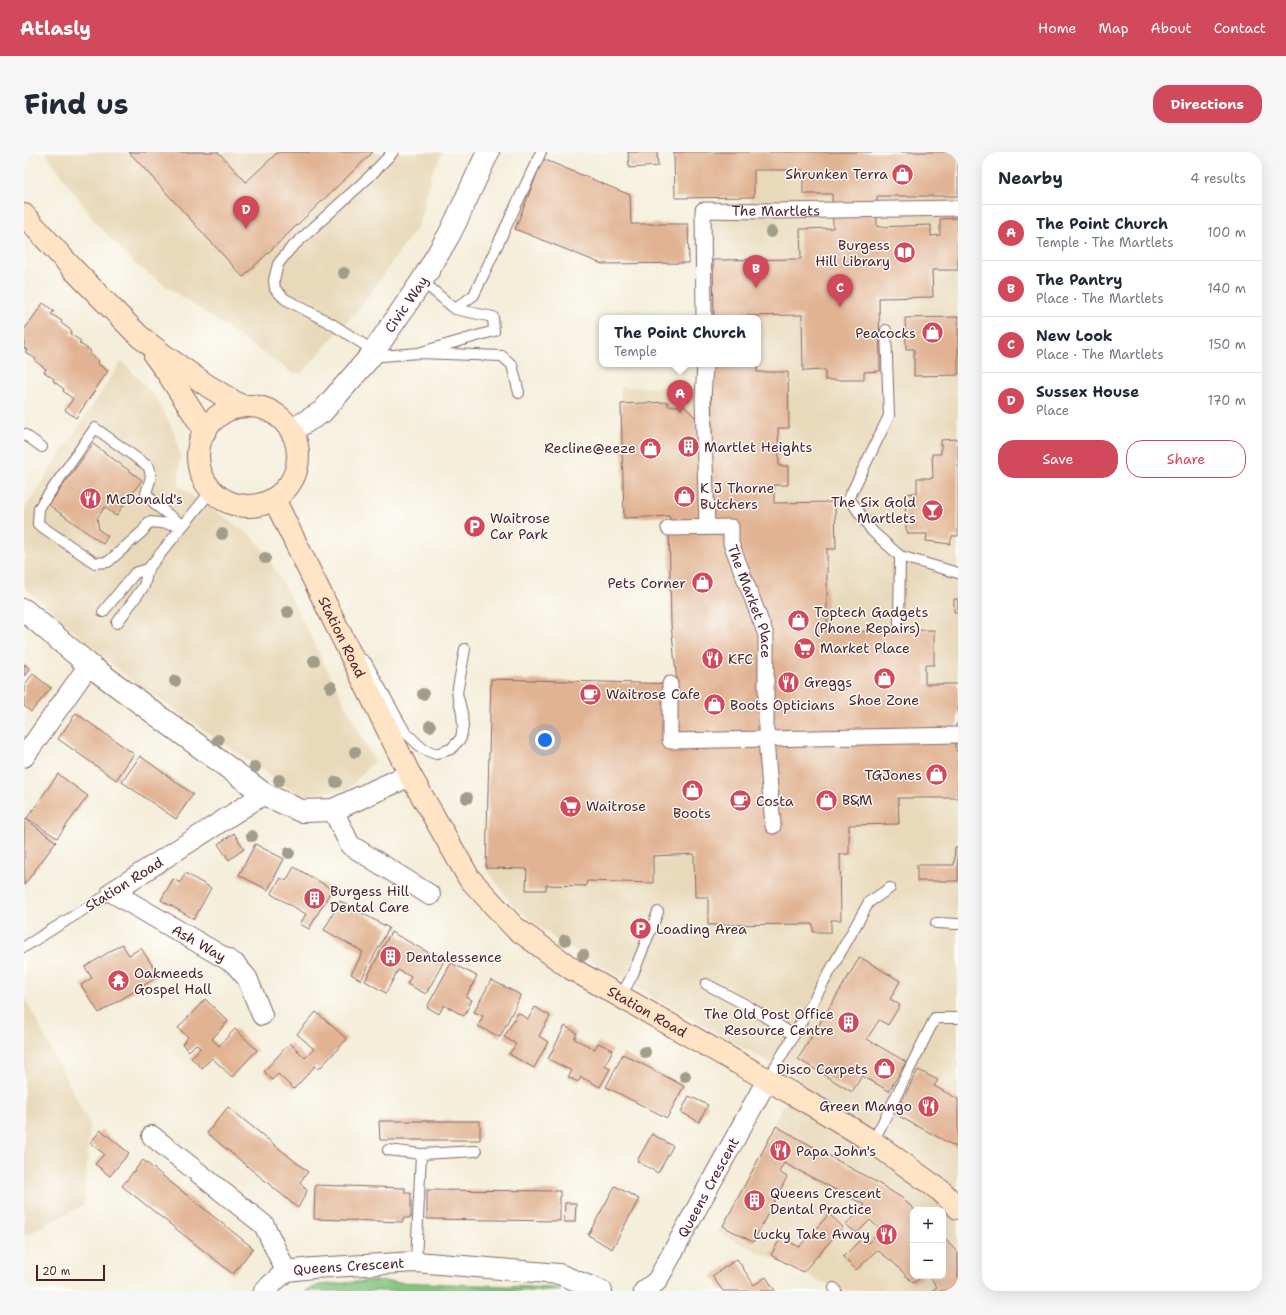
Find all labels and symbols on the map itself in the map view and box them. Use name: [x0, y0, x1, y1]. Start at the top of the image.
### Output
shop icon: Shrunken Terra: [890, 161, 916, 187]
place label: Shrunken Terra: [785, 165, 888, 183]
pin: D: [233, 196, 259, 229]
street label: The Martlets: [732, 201, 820, 220]
place label: Burgess Hill Library: [815, 236, 890, 270]
library icon: Burgess Hill Library: [892, 240, 918, 266]
pin: B: [743, 255, 769, 288]
street label: Civic Way: [380, 273, 432, 336]
pin: C: [827, 274, 853, 307]
shop icon: Peacocks: [919, 320, 945, 346]
place label: Peacocks: [855, 324, 916, 342]
pin: A: [667, 380, 693, 413]
building icon: Martlet Heights: [676, 434, 702, 460]
shop icon: Recline@eeze: [638, 435, 664, 461]
place label: Martlet Heights: [704, 438, 813, 456]
place label: Recline@eeze: [544, 439, 636, 457]
place label: K J Thorne Butchers: [700, 479, 775, 513]
shop icon: K J Thorne Butchers: [672, 483, 698, 509]
restaurant icon: McDonald's: [78, 486, 104, 512]
place label: McDonald's: [106, 490, 183, 508]
place label: The Six Gold Martlets: [831, 493, 916, 527]
bar icon: The Six Gold Martlets: [919, 497, 945, 523]
place label: Waitrose Car Park: [490, 509, 550, 543]
parking icon: Waitrose Car Park: [462, 513, 488, 539]
street label: The Market Place: [723, 542, 775, 658]
shop icon: Pets Corner: [689, 570, 715, 596]
place label: Pets Corner: [607, 574, 686, 592]
street label: Station Road: [314, 593, 370, 681]
place label: Toptech Gadgets (Phone Repairs): [814, 603, 928, 637]
shop icon: Toptech Gadgets (Phone Repairs): [786, 607, 812, 633]
supermarket icon: Market Place: [791, 635, 817, 661]
place label: Market Place: [820, 639, 910, 657]
restaurant icon: KFC: [700, 646, 726, 672]
place label: KFC: [728, 650, 753, 668]
shop icon: Shoe Zone: [871, 665, 897, 691]
restaurant icon: Greggs: [776, 669, 802, 695]
place label: Greggs: [804, 673, 852, 691]
cafe icon: Waitrose Cafe: [577, 681, 603, 707]
place label: Waitrose Cafe: [606, 685, 700, 703]
place label: Shoe Zone: [849, 691, 919, 709]
shop icon: Boots Opticians: [702, 692, 728, 718]
place label: Boots Opticians: [730, 696, 835, 714]
your location: [535, 730, 555, 750]
shop icon: TGJones: [924, 762, 950, 788]
place label: TGJones: [864, 766, 922, 784]
shop icon: Boots: [679, 778, 705, 804]
shop icon: B&M: [814, 787, 840, 813]
cafe icon: Costa: [727, 788, 753, 814]
place label: B&M: [842, 791, 873, 809]
place label: Costa: [756, 792, 794, 810]
supermarket icon: Waitrose: [558, 793, 584, 819]
place label: Waitrose: [586, 797, 646, 815]
place label: Boots: [673, 804, 711, 822]
street label: Station Road: [82, 853, 166, 915]
place label: Burgess Hill Dental Care: [330, 882, 410, 916]
building icon: Burgess Hill Dental Care: [301, 886, 327, 912]
parking icon: Loading Area: [628, 916, 654, 942]
street label: Ash Way: [169, 920, 229, 966]
place label: Loading Area: [656, 920, 747, 938]
building icon: Dentalessence: [378, 944, 404, 970]
place label: Dentalessence: [406, 948, 502, 966]
place label: Oakmeeds Gospel Hall: [134, 964, 212, 998]
temple icon: Oakmeeds Gospel Hall: [105, 968, 131, 994]
street label: Station Road: [604, 982, 690, 1041]
place label: The Old Post Office Resource Centre: [704, 1005, 834, 1039]
building icon: The Old Post Office Resource Centre: [836, 1009, 862, 1035]
shop icon: Disco Carpets: [871, 1056, 897, 1082]
place label: Disco Carpets: [776, 1060, 868, 1078]
restaurant icon: Green Mango: [915, 1093, 941, 1119]
place label: Green Mango: [819, 1097, 912, 1115]
street label: Queens Crescent: [674, 1134, 743, 1241]
restaurant icon: Papa John's: [768, 1138, 794, 1164]
place label: Papa John's: [796, 1142, 876, 1160]
place label: Queens Crescent Dental Practice: [770, 1184, 881, 1218]
building icon: Queens Crescent Dental Practice: [742, 1188, 768, 1214]
restaurant icon: Lucky Take Away: [873, 1221, 899, 1247]
place label: Lucky Take Away: [753, 1225, 870, 1243]
street label: Queens Crescent: [292, 1254, 405, 1279]
scale bar: [36, 1263, 105, 1282]

